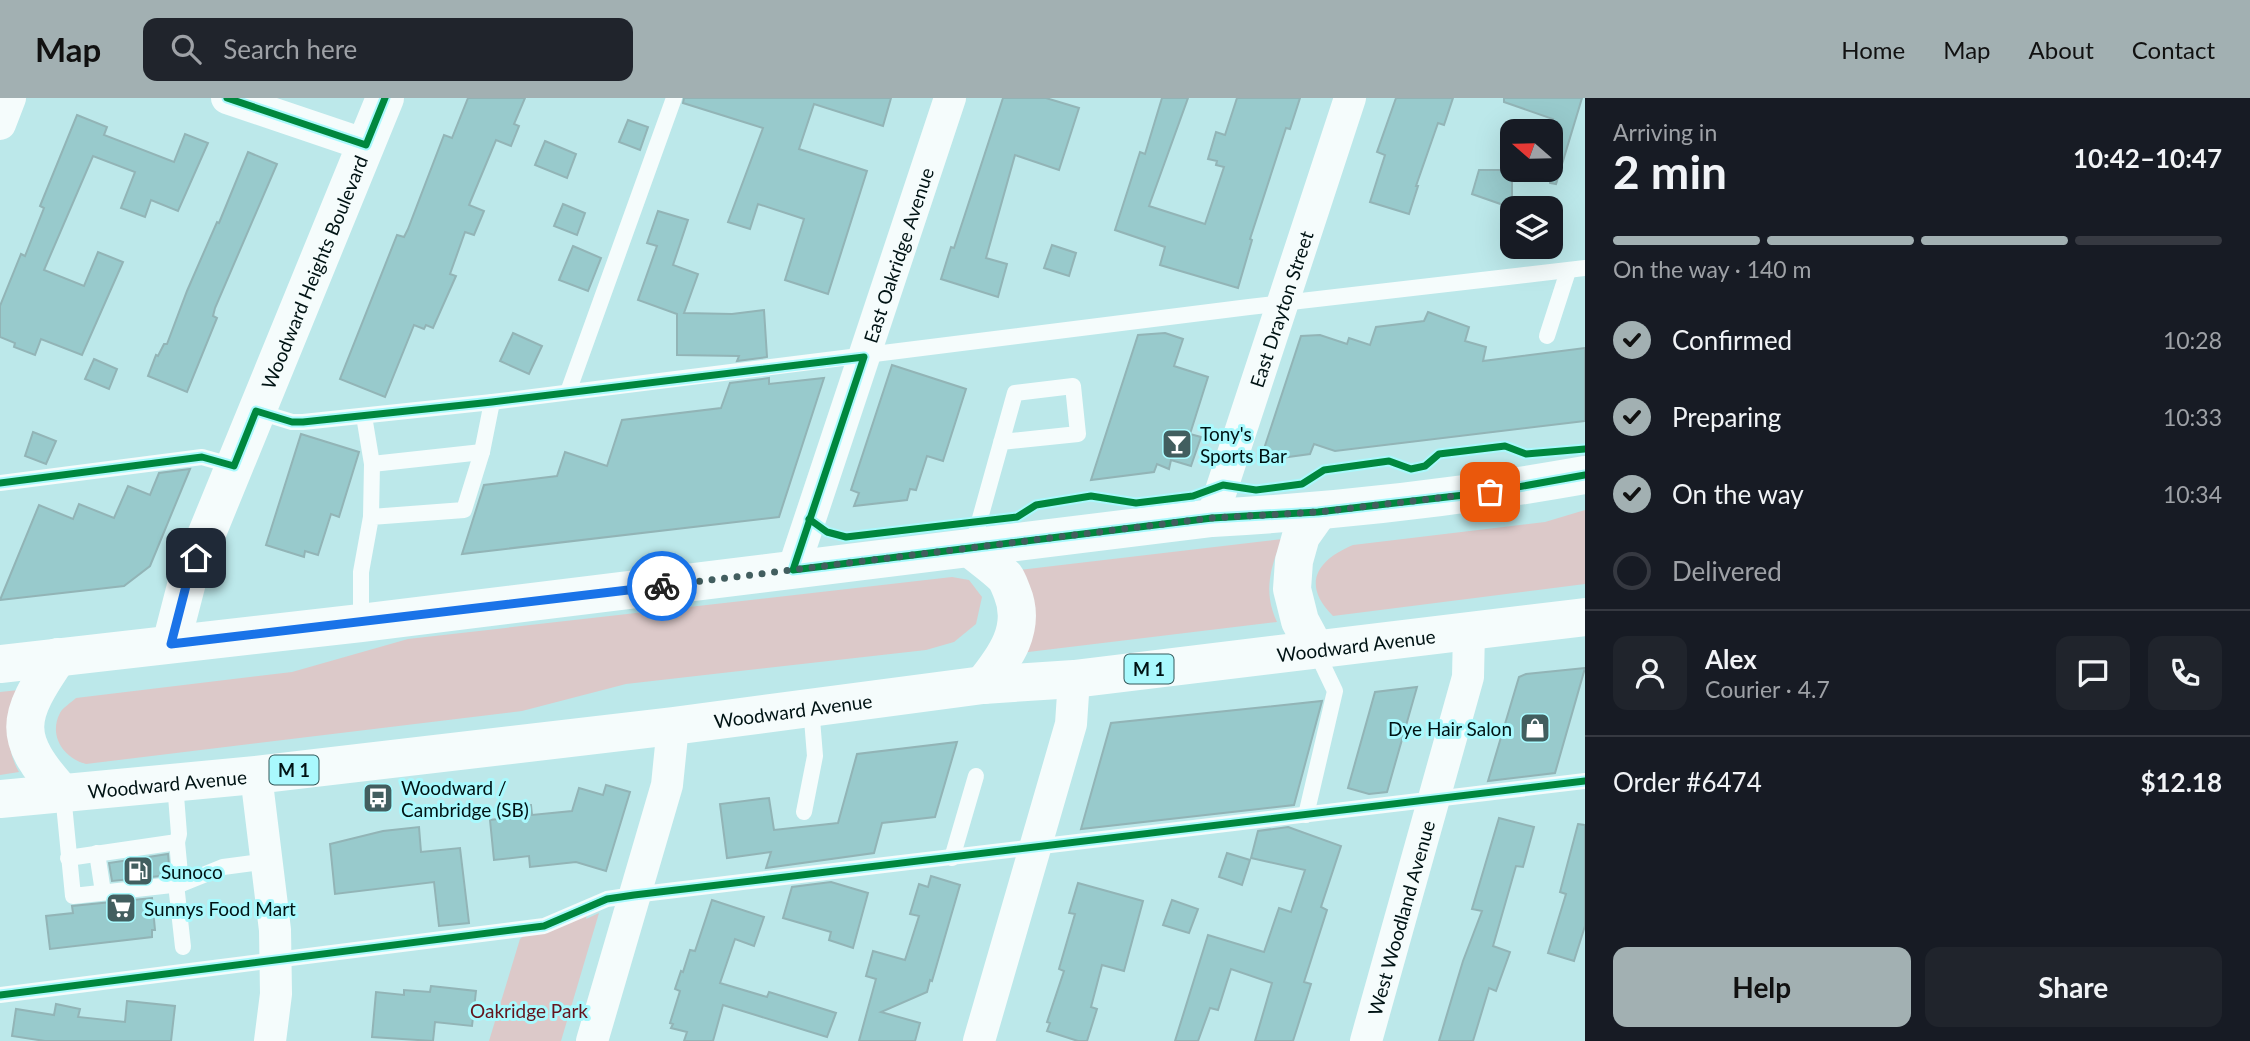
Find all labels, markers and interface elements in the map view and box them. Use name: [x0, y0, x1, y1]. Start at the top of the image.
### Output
search box: [143, 18, 633, 81]
text: Map: [35, 29, 101, 69]
icon: search: [167, 30, 205, 68]
text: Search here: [223, 33, 357, 65]
text: Home: [1841, 35, 1905, 64]
text: Map: [1943, 35, 1991, 64]
text: About: [2029, 35, 2094, 64]
text: Contact: [2132, 35, 2215, 64]
text: Arriving in: [1613, 118, 1717, 146]
north arrow: [1500, 119, 1563, 182]
map controls: [1500, 119, 1563, 259]
text: 10:42–10:47: [2073, 142, 2222, 174]
text: 2 min: [1613, 144, 1727, 199]
street label: Woodward Heights Boulevard: [256, 152, 372, 392]
street label: East Oakridge Avenue: [858, 164, 938, 346]
button: layers: [1500, 196, 1563, 259]
street label: East Drayton Street: [1244, 228, 1317, 390]
text: On the way · 140 m: [1613, 255, 1812, 283]
icon: check: [1613, 321, 1651, 359]
text: Confirmed: [1672, 324, 1792, 356]
text: 10:28: [2163, 326, 2222, 354]
icon: check: [1613, 398, 1651, 436]
text: Preparing: [1672, 401, 1781, 433]
text: 10:33: [2163, 403, 2222, 431]
place label: Tony's Sports Bar: [1200, 422, 1287, 467]
bar icon: Tony's Sports Bar: [1160, 427, 1194, 461]
pin: [1460, 462, 1520, 522]
icon: bag: [1471, 473, 1509, 511]
icon: check: [1613, 475, 1651, 513]
text: On the way: [1672, 478, 1804, 510]
text: 10:34: [2163, 480, 2222, 508]
pin: [166, 528, 226, 588]
icon: home: [177, 539, 215, 577]
courier: [627, 551, 697, 621]
text: Delivered: [1672, 555, 1782, 587]
icon: bike: [643, 567, 681, 605]
street label: Woodward Avenue: [1276, 624, 1437, 666]
button: person: [1613, 636, 1687, 710]
button: chat: [2056, 636, 2130, 710]
button: phone: [2148, 636, 2222, 710]
text: Alex: [1705, 643, 1757, 675]
road number: M 1: [1124, 654, 1174, 684]
text: Courier · 4.7: [1705, 675, 1830, 703]
street label: Woodward Avenue: [712, 688, 874, 732]
shop icon: Dye Hair Salon: [1518, 711, 1552, 745]
place label: Dye Hair Salon: [1388, 717, 1512, 740]
road number: M 1: [270, 756, 318, 784]
street label: Woodward Avenue: [87, 764, 248, 802]
text: Order #6474: [1613, 766, 1762, 798]
text: $12.18: [2140, 766, 2222, 798]
place label: Woodward / Cambridge (SB): [401, 776, 529, 821]
bus stop icon: Woodward / Cambridge (SB): [361, 781, 395, 815]
street label: West Woodland Avenue: [1362, 818, 1439, 1018]
fuel station icon: Sunoco: [121, 854, 155, 888]
place label: Sunoco: [161, 860, 223, 883]
supermarket icon: Sunnys Food Mart: [104, 891, 138, 925]
place label: Sunnys Food Mart: [144, 897, 296, 920]
button: Help: [1613, 947, 1911, 1027]
button: Share: [1925, 947, 2222, 1027]
park label: Oakridge Park: [470, 999, 588, 1022]

